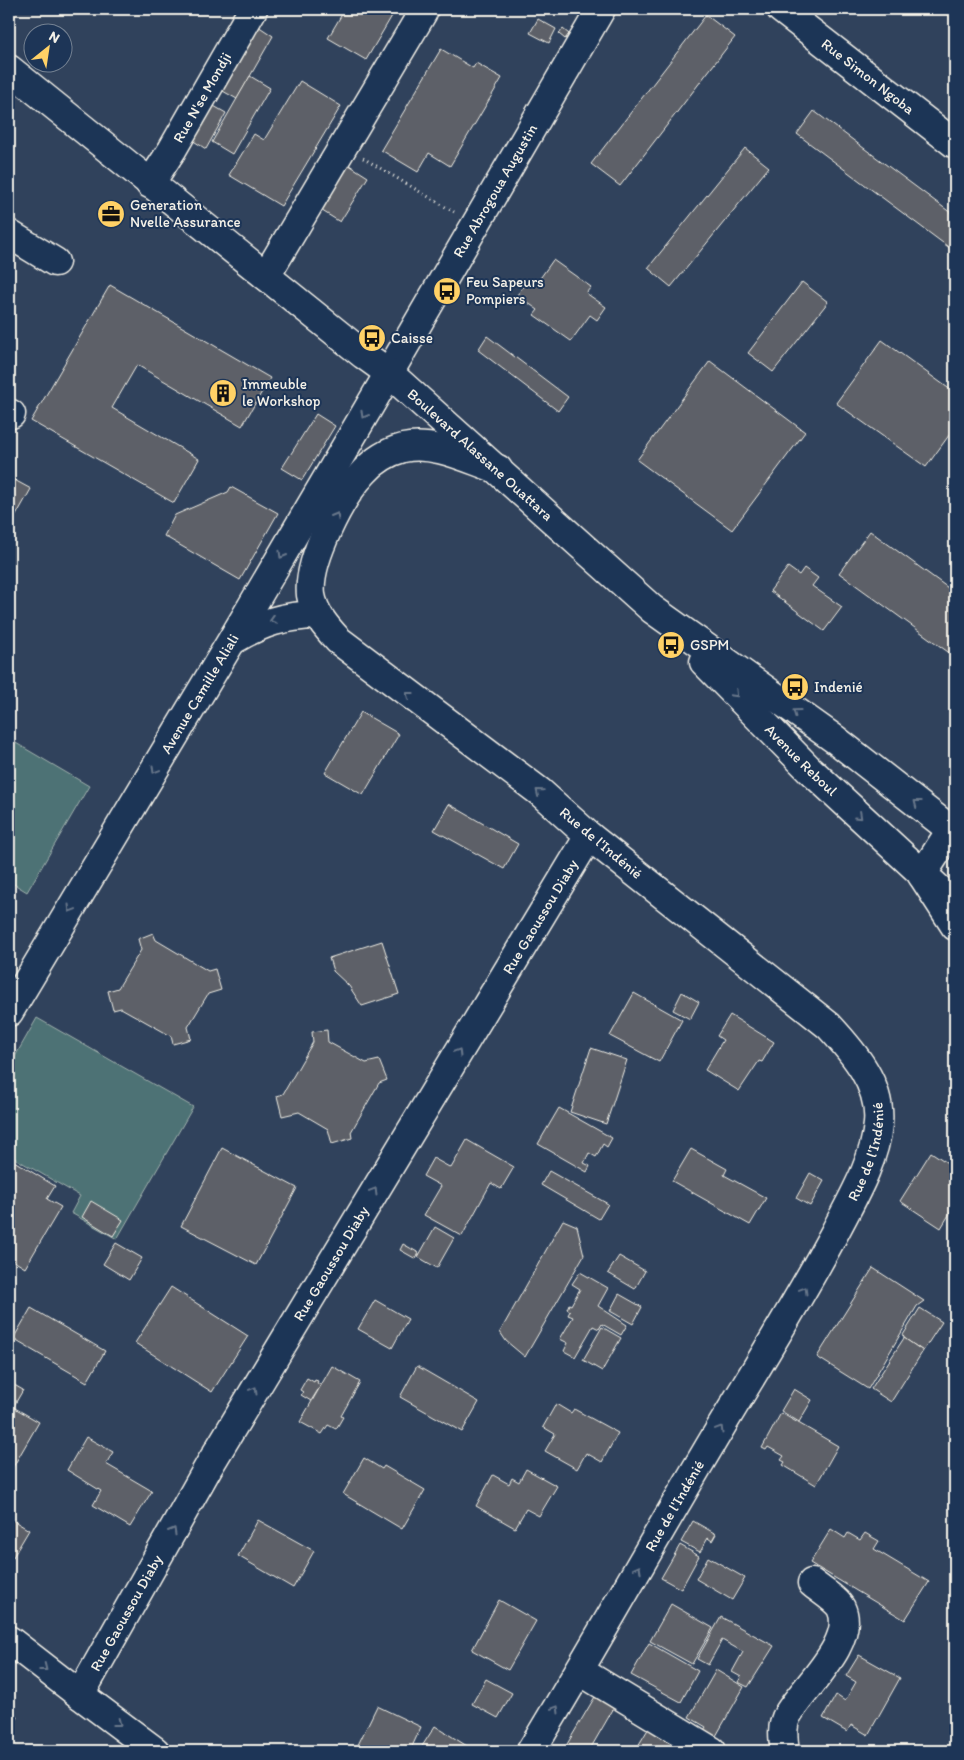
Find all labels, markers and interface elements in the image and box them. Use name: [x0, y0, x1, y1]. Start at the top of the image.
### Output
north arrow: [22, 22, 72, 72]
text: N: [46, 27, 63, 47]
street label: Rue Simon Ngoba: [818, 35, 918, 118]
street label: Rue N'se Mondji: [169, 49, 235, 146]
street label: Rue Abrogoua Augustin: [449, 120, 541, 261]
place label: Generation Nvelle Assurance: [130, 196, 241, 231]
office icon: Generation Nvelle Assurance: [96, 199, 126, 229]
place label: Feu Sapeurs Pompiers: [466, 273, 544, 308]
bus stop icon: Feu Sapeurs Pompiers: [432, 276, 462, 306]
bus stop icon: Caisse: [357, 323, 387, 353]
place label: Caisse: [391, 329, 433, 347]
place label: Immeuble le Workshop: [242, 375, 321, 410]
building icon: Immeuble le Workshop: [208, 378, 238, 408]
street label: Boulevard Alassane Ouattara: [404, 385, 557, 525]
one-way arrow: [361, 409, 371, 418]
one-way arrow: [329, 513, 339, 522]
one-way arrow: [279, 550, 289, 559]
one-way arrow: [270, 615, 278, 625]
bus stop icon: GSPM: [656, 630, 686, 660]
street label: Avenue Camille Aliali: [157, 631, 243, 757]
place label: GSPM: [690, 636, 729, 654]
bus stop icon: Indenié: [780, 672, 810, 702]
place label: Indenié: [814, 678, 863, 696]
one-way arrow: [729, 688, 738, 697]
one-way arrow: [405, 692, 415, 701]
one-way arrow: [792, 709, 802, 718]
street label: Avenue Reboul: [761, 720, 842, 800]
one-way arrow: [151, 764, 161, 773]
one-way arrow: [536, 788, 545, 797]
one-way arrow: [914, 801, 923, 809]
street label: Rue de l'Indénié: [556, 803, 646, 883]
one-way arrow: [853, 810, 862, 819]
street label: Rue Gaoussou Diaby: [499, 856, 582, 978]
one-way arrow: [67, 904, 77, 913]
one-way arrow: [452, 1049, 462, 1058]
street label: Rue de l'Indénié: [844, 1101, 887, 1204]
one-way arrow: [368, 1188, 378, 1197]
street label: Rue Gaoussou Diaby: [290, 1203, 373, 1324]
one-way arrow: [798, 1286, 808, 1295]
one-way arrow: [248, 1387, 258, 1396]
one-way arrow: [714, 1425, 724, 1434]
street label: Rue de l'Indénié: [641, 1457, 708, 1555]
one-way arrow: [167, 1528, 177, 1537]
street label: Rue Gaoussou Diaby: [86, 1551, 166, 1674]
one-way arrow: [632, 1565, 642, 1574]
one-way arrow: [38, 1662, 47, 1670]
one-way arrow: [550, 1706, 560, 1715]
one-way arrow: [112, 1718, 121, 1726]

